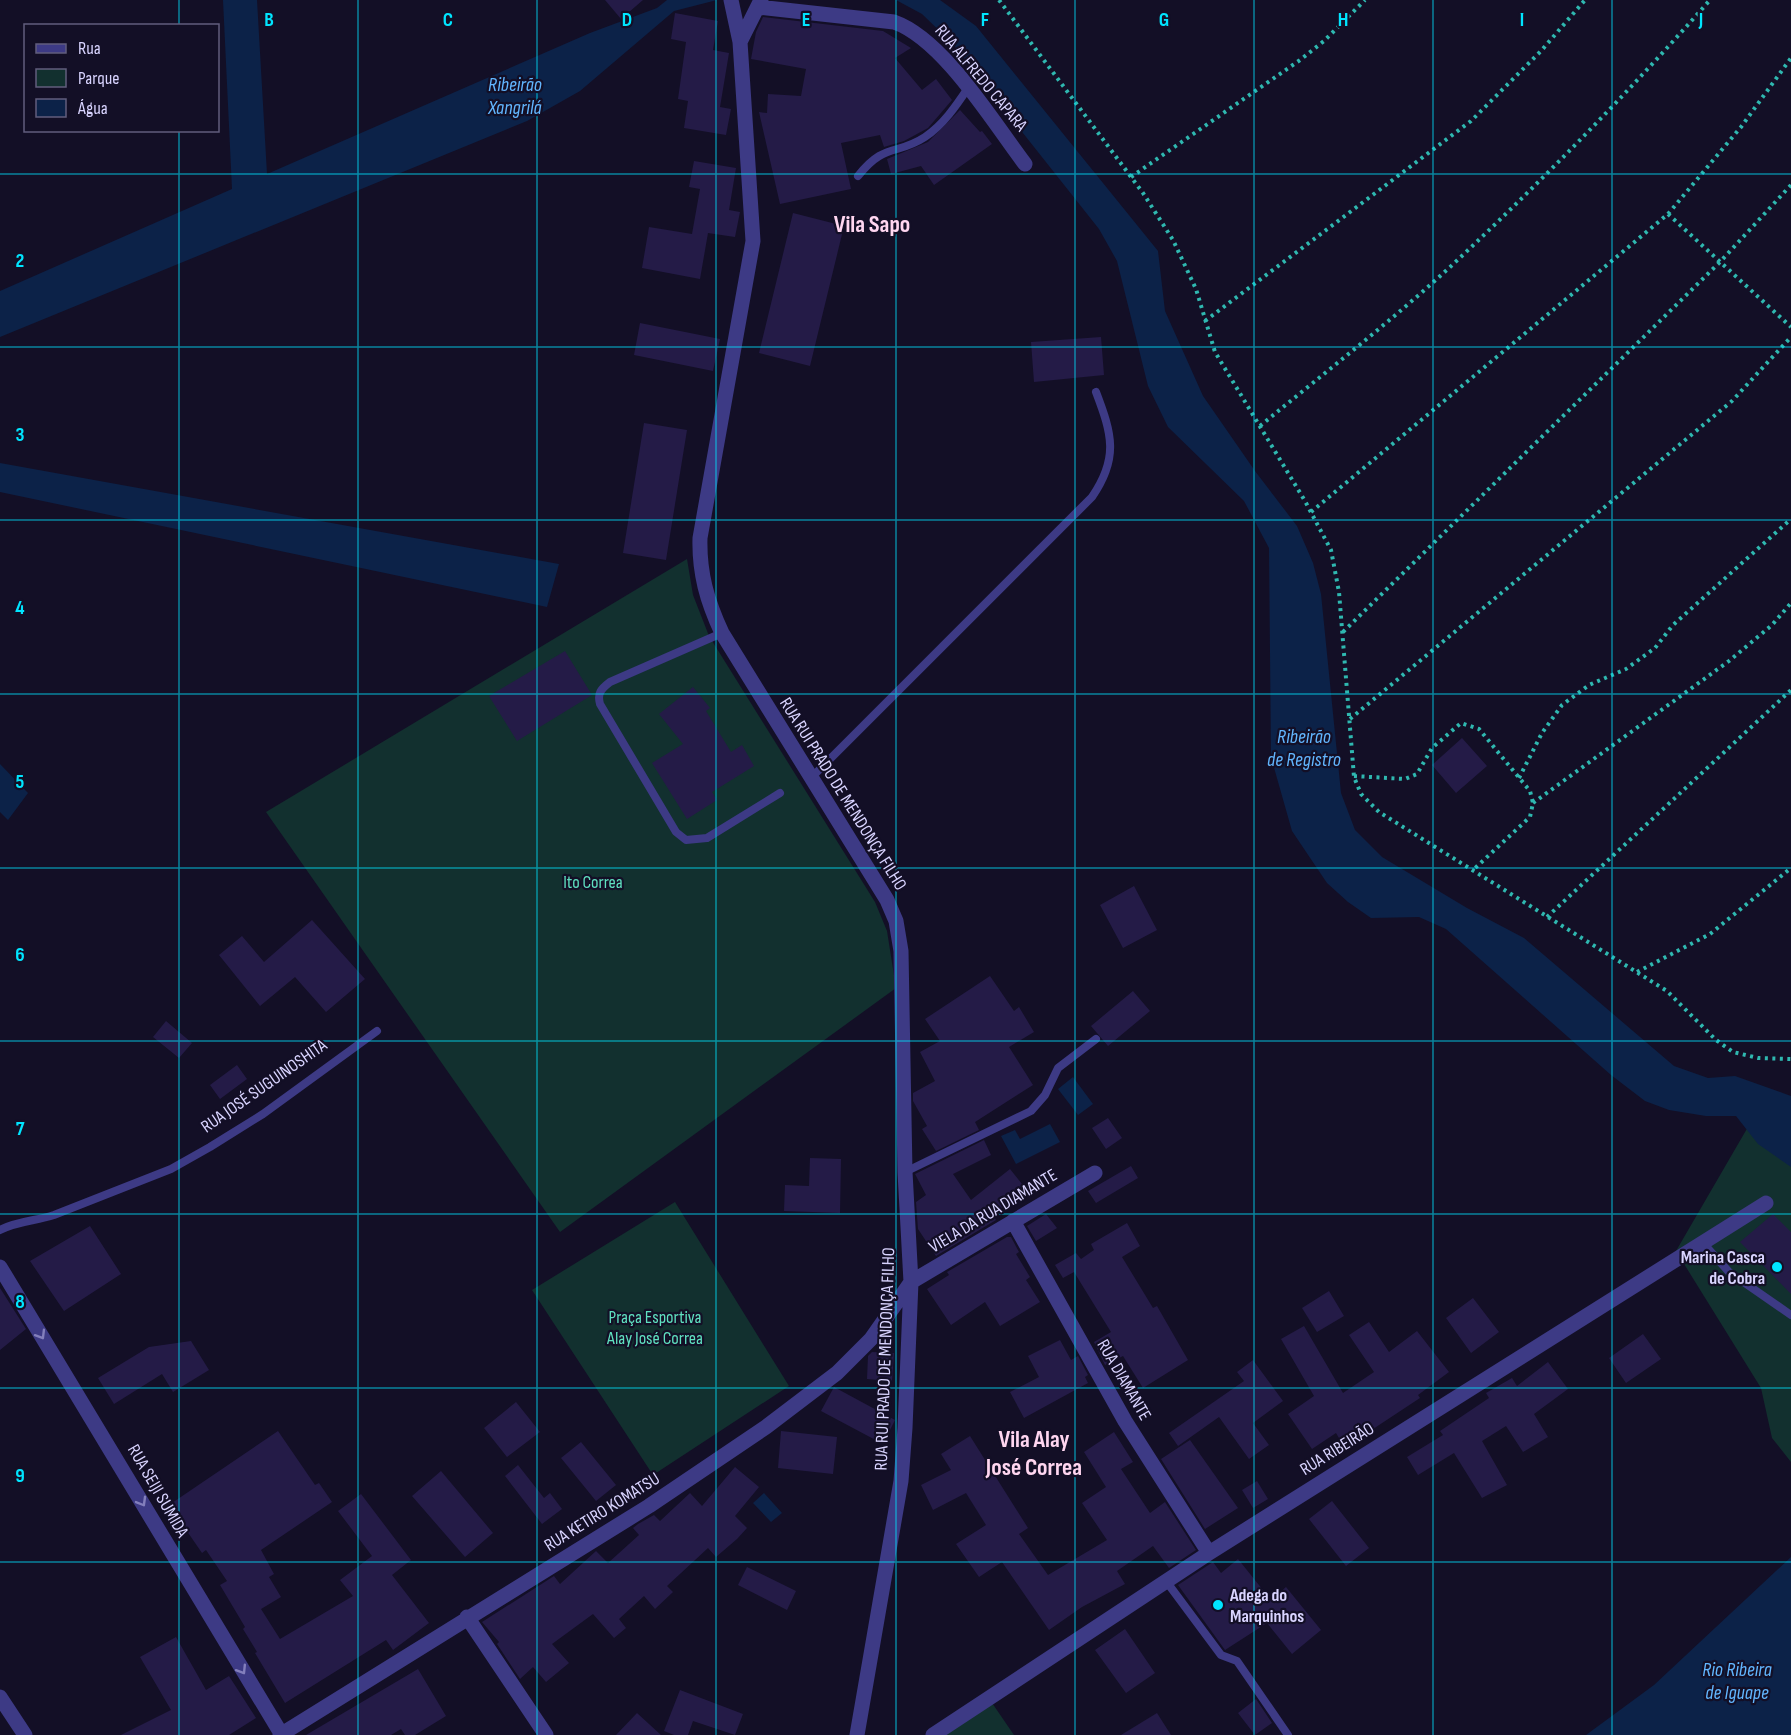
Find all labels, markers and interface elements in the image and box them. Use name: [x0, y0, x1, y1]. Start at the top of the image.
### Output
text: B: [264, 8, 274, 32]
text: C: [443, 8, 453, 32]
text: D: [622, 8, 632, 32]
text: E: [802, 8, 810, 32]
text: G: [1159, 8, 1169, 32]
text: H: [1338, 8, 1348, 32]
text: I: [1520, 8, 1524, 32]
text: J: [1698, 8, 1703, 32]
street label: RUA ALFREDO CAPARA: [930, 20, 1032, 136]
legend: [24, 24, 219, 132]
text: Rua: [78, 38, 101, 59]
text: Parque: [78, 68, 119, 89]
water label: Ribeirão Xangrilá: [487, 73, 542, 120]
text: Água: [77, 98, 108, 119]
district label: Vila Sapo: [834, 210, 910, 239]
text: 2: [16, 249, 24, 273]
text: 3: [16, 423, 25, 447]
text: 4: [15, 596, 25, 620]
street label: RUA RUI PRADO DE MENDONÇA FILHO: [775, 694, 911, 894]
water label: Ribeirão de Registro: [1267, 725, 1341, 772]
text: 5: [16, 770, 25, 794]
park label: Ito Correa: [563, 872, 623, 893]
text: 6: [15, 943, 25, 967]
street label: RUA JOSÉ SUGUINOSHITA: [197, 1035, 331, 1137]
text: 7: [16, 1117, 25, 1141]
street label: VIELA DA RUA DIAMANTE: [925, 1164, 1061, 1258]
street label: RUA RUI PRADO DE MENDONÇA FILHO: [871, 1247, 899, 1471]
place label: Marina Casca de Cobra: [1681, 1247, 1765, 1289]
marker: Marina Casca de Cobra: [1770, 1260, 1784, 1274]
text: 8: [15, 1290, 25, 1314]
park label: Praça Esportiva Alay José Correa: [606, 1307, 703, 1349]
one-way arrow: [34, 1329, 46, 1339]
street label: RUA DIAMANTE: [1092, 1336, 1156, 1424]
street label: RUA RIBEIRÃO: [1296, 1418, 1378, 1480]
district label: Vila Alay José Correa: [985, 1425, 1082, 1482]
street label: RUA SEIJI SUMIDA: [123, 1441, 193, 1541]
text: 9: [15, 1464, 25, 1488]
street label: RUA KETIRO KOMATSU: [540, 1468, 664, 1556]
one-way arrow: [135, 1496, 147, 1506]
place label: Adega do Marquinhos: [1229, 1585, 1304, 1627]
marker: Adega do Marquinhos: [1211, 1598, 1225, 1612]
water label: Rio Ribeira de Iguape: [1702, 1658, 1772, 1705]
one-way arrow: [234, 1664, 246, 1674]

